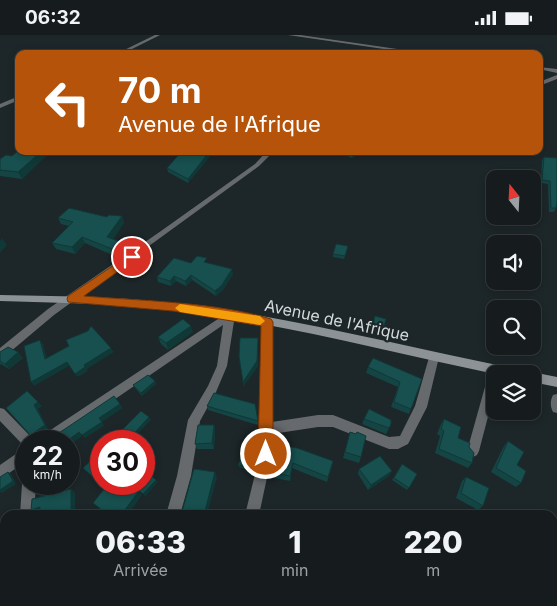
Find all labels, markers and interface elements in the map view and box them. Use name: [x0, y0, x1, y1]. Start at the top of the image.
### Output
text: 06:32: [25, 6, 81, 29]
text: 70 m: [118, 69, 202, 111]
icon: left: [35, 70, 100, 135]
text: Avenue de l'Afrique: [118, 111, 321, 137]
north arrow: [486, 170, 541, 225]
map controls: [486, 170, 541, 420]
button: sound: [486, 235, 541, 290]
pin: [111, 236, 153, 278]
icon: arrive: [118, 243, 146, 271]
street label: Avenue de l'Afrique: [263, 295, 411, 345]
button: search: [486, 300, 541, 355]
button: layers: [486, 365, 541, 420]
position arrow: [239, 427, 291, 479]
speed limit sign: 30: [90, 430, 155, 495]
text: 22: [32, 441, 63, 471]
text: km/h: [33, 467, 62, 482]
text: 06:33: [95, 524, 186, 560]
text: 1: [288, 524, 301, 560]
text: 220: [404, 524, 463, 560]
text: Arrivée: [113, 560, 168, 580]
text: min: [281, 560, 308, 580]
text: m: [426, 560, 440, 580]

